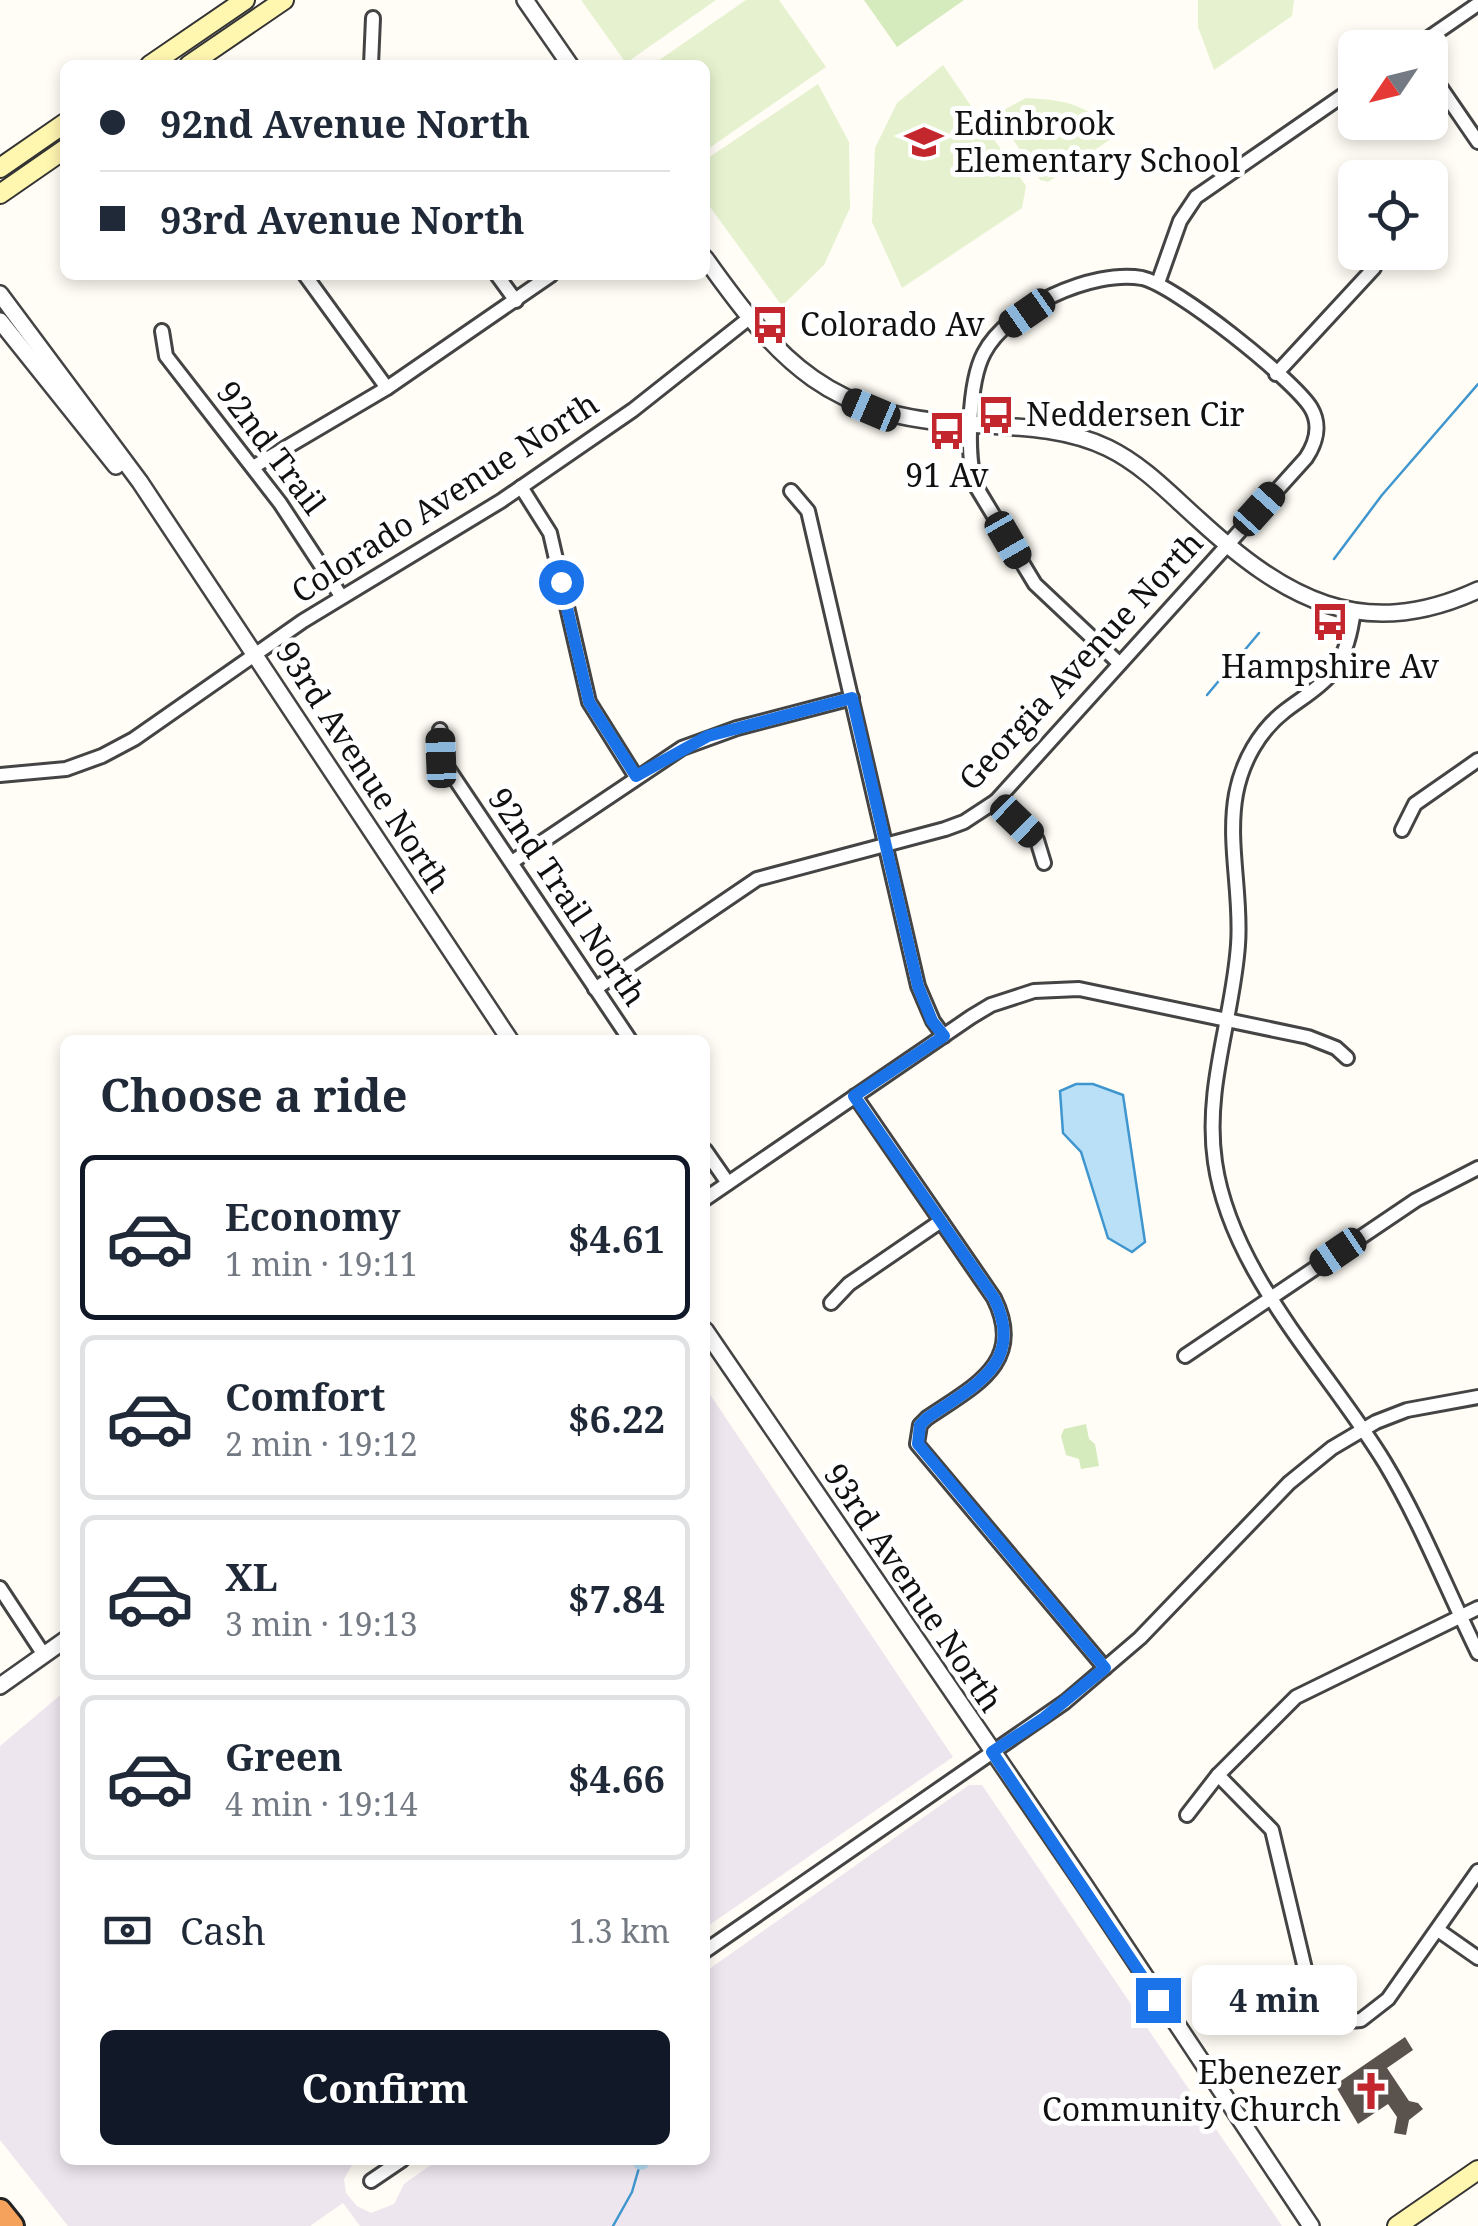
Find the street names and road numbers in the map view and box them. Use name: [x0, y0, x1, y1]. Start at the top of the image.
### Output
street label: 92nd Trail: [208, 372, 337, 523]
street label: Colorado Avenue North: [283, 381, 606, 612]
street label: Georgia Avenue North: [948, 521, 1211, 799]
street label: 93rd Avenue North: [267, 632, 462, 900]
street label: 92nd Trail North: [479, 779, 657, 1014]
street label: 93rd Avenue North: [815, 1454, 1013, 1720]

